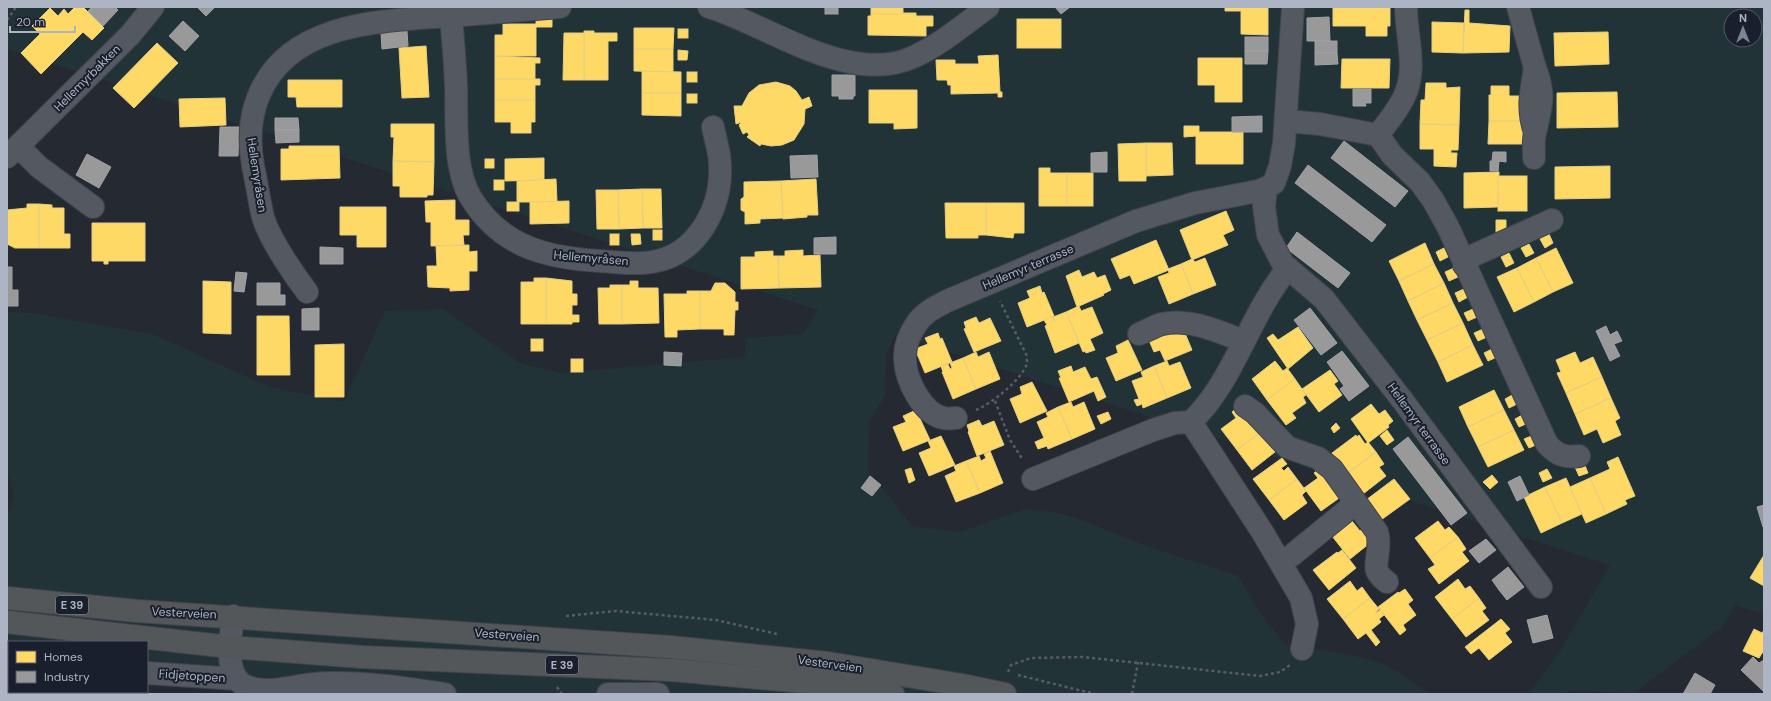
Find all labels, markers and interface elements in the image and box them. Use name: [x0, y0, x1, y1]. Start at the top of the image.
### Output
scale bar: [10, 8, 75, 34]
north arrow: [1723, 8, 1763, 48]
text: N: [1739, 11, 1747, 25]
text: 20 m: [16, 14, 45, 30]
street label: Hellemyrbakken: [50, 41, 124, 115]
street label: Hellemyråsen: [243, 137, 271, 213]
street label: Hellemyr terrasse: [980, 240, 1076, 293]
street label: Hellemyråsen: [553, 247, 629, 269]
street label: Hellemyr terrasse: [1384, 380, 1454, 468]
road number: E 39: [56, 596, 88, 614]
street label: Vesterveien: [151, 603, 217, 623]
street label: Vesterveien: [474, 625, 540, 645]
legend: [8, 641, 148, 693]
text: Homes: [44, 649, 83, 665]
street label: Vesterveien: [797, 652, 863, 676]
road number: E 39: [546, 656, 578, 674]
street label: Fidjetoppen: [158, 666, 226, 686]
text: Industry: [44, 669, 90, 685]

